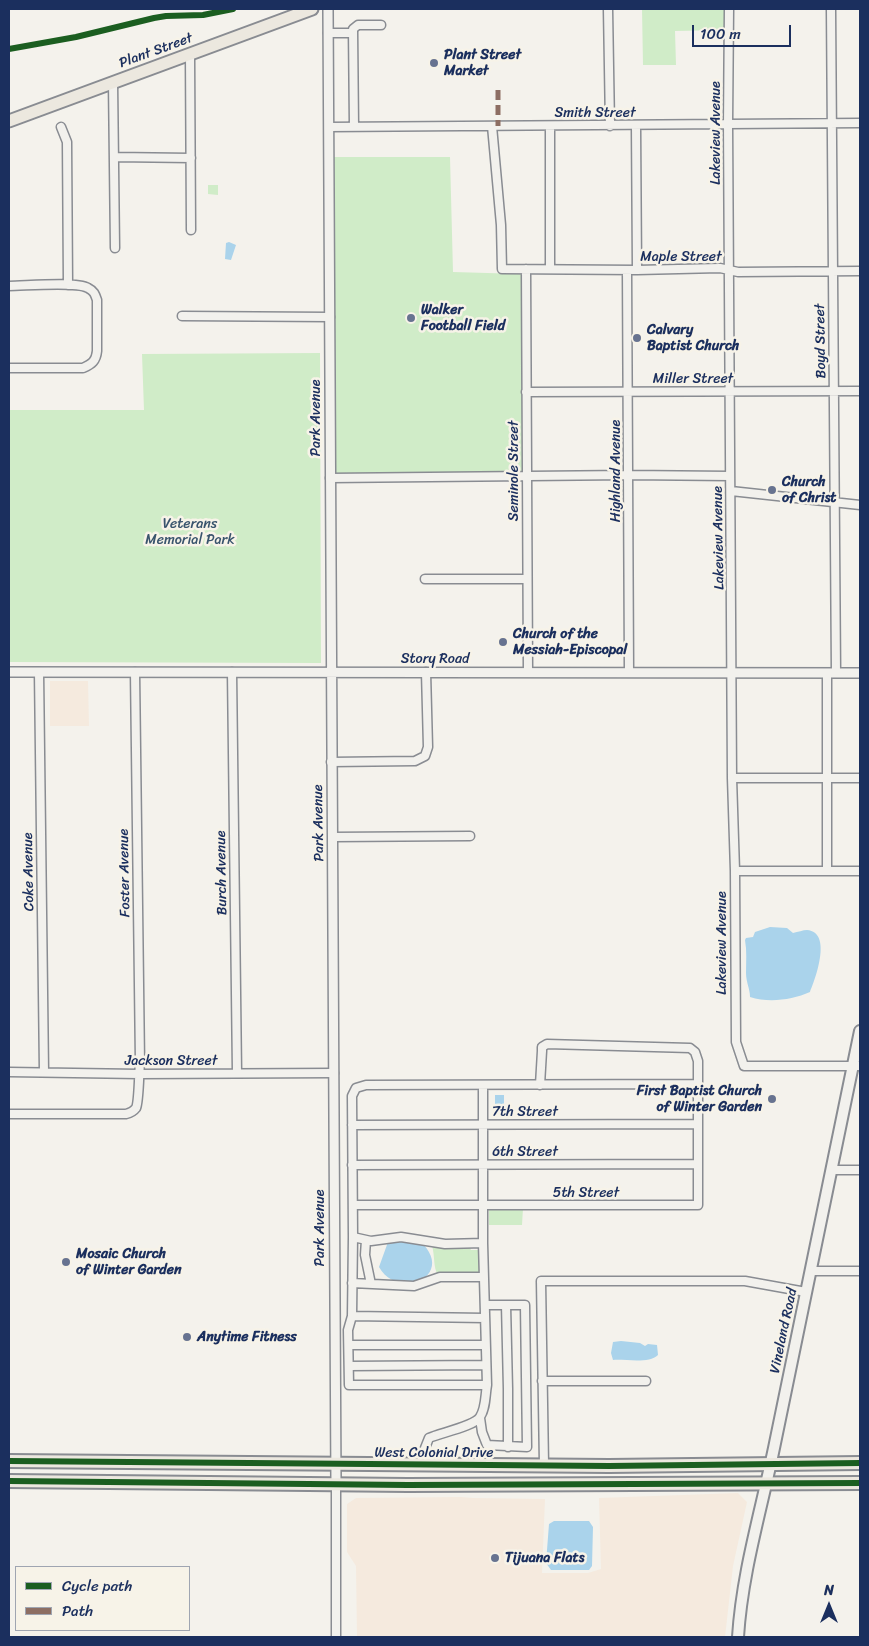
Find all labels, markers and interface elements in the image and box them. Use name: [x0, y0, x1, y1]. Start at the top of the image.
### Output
scale bar: [694, 15, 793, 47]
text: 100 m: [700, 21, 741, 47]
street label: Plant Street: [117, 30, 195, 72]
place label: Plant Street Market: [444, 47, 521, 80]
marker: Plant Street Market: [428, 57, 440, 69]
street label: Lakeview Avenue: [708, 81, 724, 185]
street label: Smith Street: [554, 105, 636, 121]
street label: Maple Street: [640, 249, 722, 265]
place label: Walker Football Field: [421, 302, 505, 334]
street label: Boyd Street: [812, 303, 830, 379]
marker: Walker Football Field: [405, 312, 417, 324]
place label: Calvary Baptist Church: [647, 322, 739, 354]
marker: Calvary Baptist Church: [631, 332, 643, 344]
street label: Miller Street: [653, 371, 733, 387]
street label: Park Avenue: [308, 379, 324, 457]
street label: Highland Avenue: [608, 420, 624, 522]
street label: Seminole Street: [506, 421, 522, 521]
place label: Church of Christ: [782, 474, 836, 507]
marker: Church of Christ: [766, 484, 778, 496]
street label: Lakeview Avenue: [710, 486, 728, 590]
park label: Veterans Memorial Park: [145, 516, 235, 548]
place label: Church of the Messiah-Episcopal: [513, 626, 627, 658]
marker: Church of the Messiah-Episcopal: [497, 636, 509, 648]
street label: Story Road: [401, 651, 469, 667]
street label: Park Avenue: [310, 784, 328, 862]
street label: Foster Avenue: [116, 829, 134, 917]
street label: Burch Avenue: [213, 830, 231, 916]
street label: Coke Avenue: [20, 832, 38, 912]
street label: Lakeview Avenue: [714, 891, 730, 995]
street label: Jackson Street: [125, 1053, 217, 1069]
place label: First Baptist Church of Winter Garden: [637, 1083, 762, 1116]
marker: First Baptist Church of Winter Garden: [766, 1093, 778, 1105]
street label: 7th Street: [492, 1104, 558, 1120]
street label: 6th Street: [492, 1144, 558, 1160]
street label: 5th Street: [553, 1185, 619, 1201]
street label: Park Avenue: [312, 1189, 328, 1267]
place label: Mosaic Church of Winter Garden: [76, 1246, 182, 1278]
marker: Mosaic Church of Winter Garden: [60, 1256, 72, 1268]
street label: Vineland Road: [767, 1287, 801, 1375]
place label: Anytime Fitness: [197, 1329, 297, 1345]
marker: Anytime Fitness: [181, 1331, 193, 1343]
street label: West Colonial Drive: [375, 1445, 493, 1461]
place label: Tijuana Flats: [505, 1550, 584, 1566]
marker: Tijuana Flats: [489, 1552, 501, 1564]
legend: [15, 1566, 190, 1631]
text: Cycle path: [62, 1573, 132, 1599]
text: N: [824, 1578, 834, 1603]
north arrow: [804, 1581, 854, 1631]
text: Path: [62, 1598, 93, 1624]

